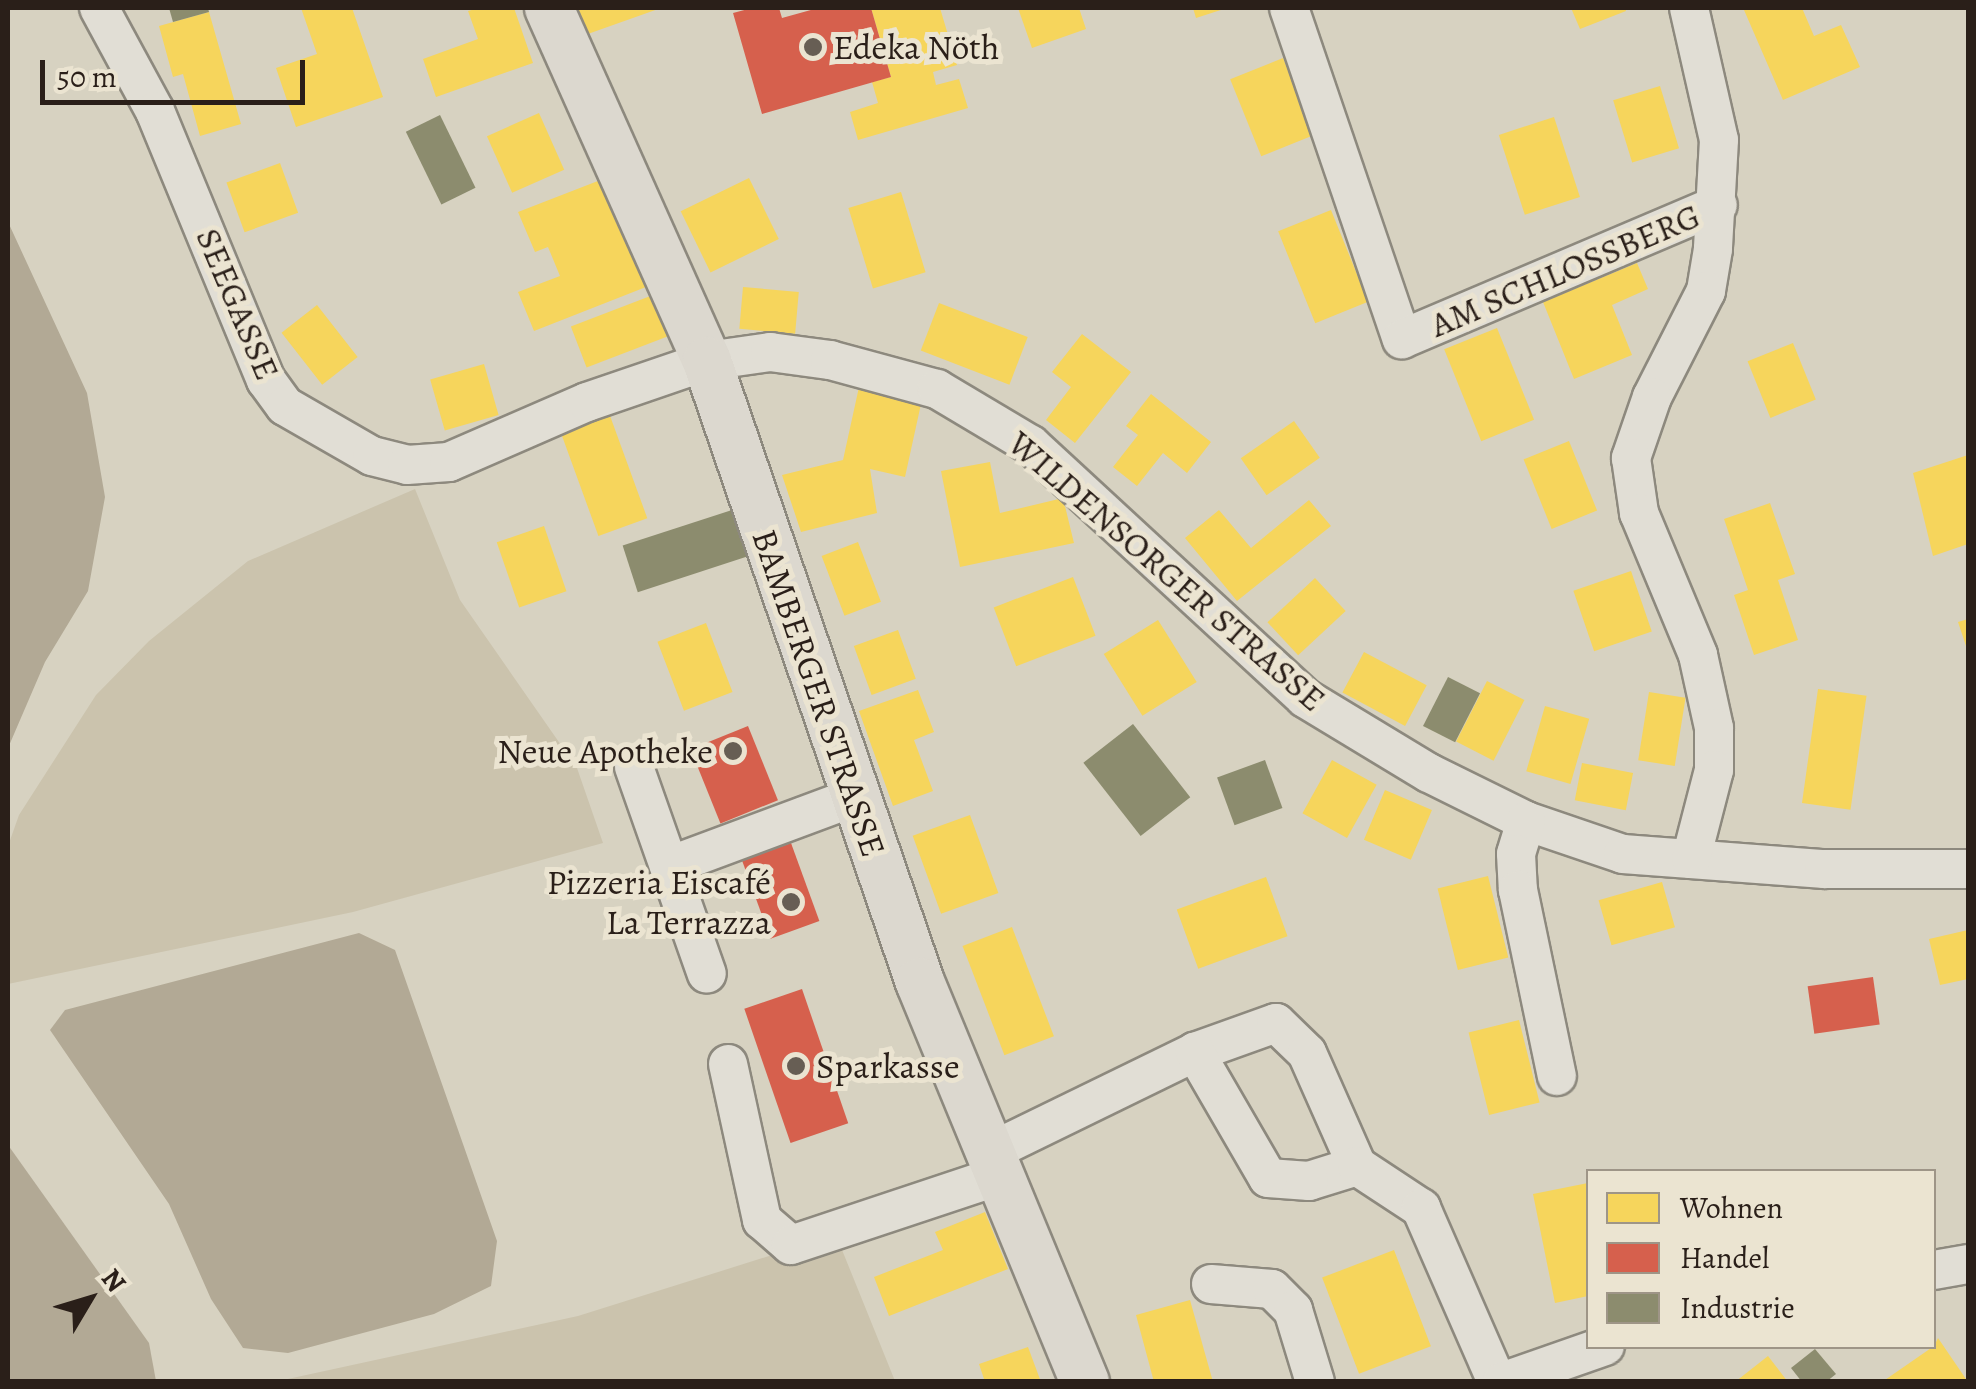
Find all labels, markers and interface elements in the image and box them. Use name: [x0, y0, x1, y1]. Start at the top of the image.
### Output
place label: Edeka Nöth: [833, 26, 999, 68]
marker: Edeka Nöth: [802, 36, 824, 58]
scale bar: [45, 40, 310, 102]
text: 50 m: [57, 57, 117, 97]
street label: AM SCHLOSSBERG: [1424, 194, 1706, 346]
street label: SEEGASSE: [187, 222, 289, 386]
street label: WILDENSORGER STRASSE: [1000, 422, 1334, 720]
street label: BAMBERGER STRASSE: [743, 524, 895, 862]
place label: Neue Apotheke: [497, 730, 713, 772]
marker: Neue Apotheke: [722, 740, 744, 762]
place label: Pizzeria Eiscafé La Terrazza: [547, 861, 771, 943]
marker: Pizzeria Eiscafé La Terrazza: [780, 891, 802, 913]
place label: Sparkasse: [816, 1045, 960, 1087]
marker: Sparkasse: [785, 1055, 807, 1077]
legend: [1586, 1169, 1936, 1349]
text: Wohnen: [1680, 1188, 1783, 1228]
text: Handel: [1680, 1238, 1769, 1278]
north arrow: [40, 1249, 140, 1349]
text: N: [92, 1261, 135, 1300]
text: Industrie: [1680, 1288, 1795, 1328]

